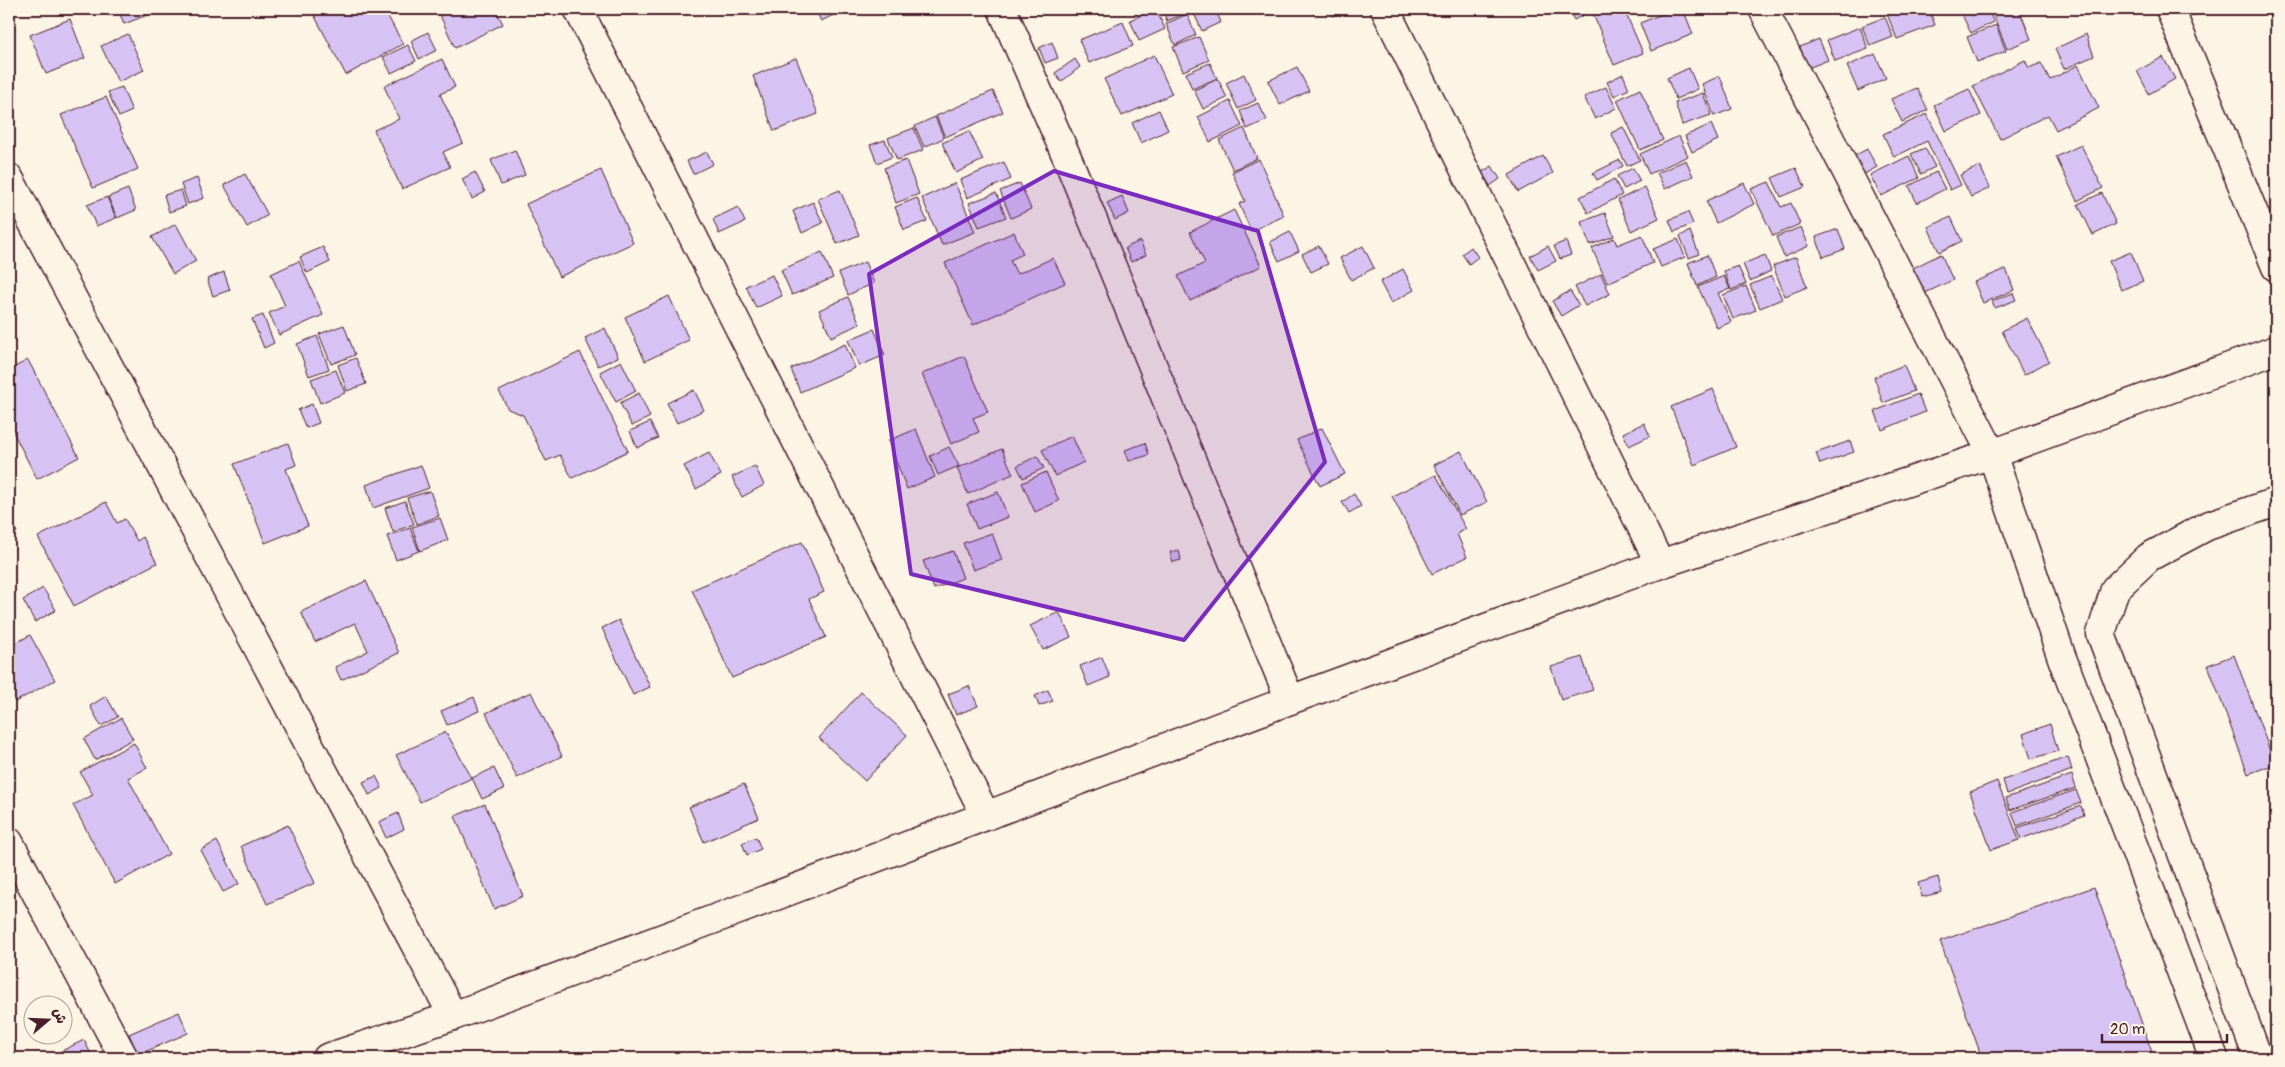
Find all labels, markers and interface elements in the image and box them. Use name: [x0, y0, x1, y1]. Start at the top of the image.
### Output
north arrow: [22, 994, 72, 1044]
text: ش: [49, 1006, 70, 1026]
scale bar: [2102, 1012, 2228, 1044]
text: 20 m: [2110, 1020, 2145, 1039]

